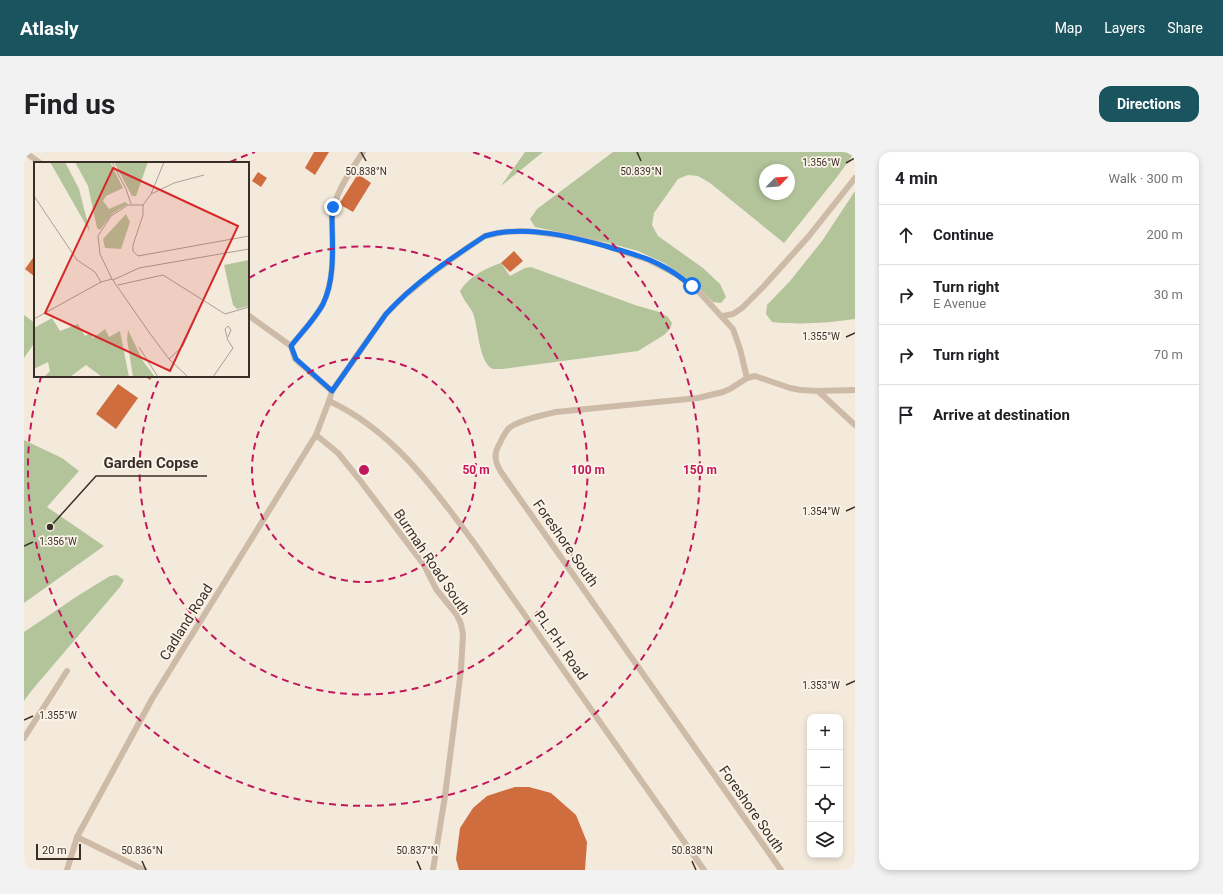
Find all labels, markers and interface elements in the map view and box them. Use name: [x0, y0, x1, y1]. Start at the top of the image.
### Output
text: Atlasly: [20, 17, 79, 40]
text: Map: [1055, 20, 1082, 36]
text: Layers: [1104, 20, 1145, 36]
text: Share: [1167, 20, 1203, 36]
button: Directions: [1099, 86, 1199, 122]
text: Find us: [24, 88, 115, 121]
text: 1.356°W: [802, 157, 840, 168]
inset map: [34, 162, 249, 377]
north arrow: [759, 164, 795, 200]
text: 50.838°N: [345, 166, 387, 177]
text: 50.839°N: [620, 166, 662, 177]
text: 4 min: [895, 168, 938, 188]
text: Walk · 300 m: [1108, 171, 1183, 186]
route end: [324, 198, 342, 216]
icon: ahead: [895, 224, 917, 246]
text: Continue: [933, 226, 994, 244]
text: 200 m: [1146, 227, 1183, 242]
route start: [683, 277, 701, 295]
text: Turn right: [933, 278, 999, 296]
icon: right: [895, 284, 917, 306]
text: 30 m: [1154, 287, 1183, 302]
text: E Avenue: [933, 296, 986, 311]
text: 1.355°W: [802, 331, 840, 342]
icon: right: [895, 344, 917, 366]
text: Turn right: [933, 346, 999, 364]
text: 70 m: [1154, 347, 1183, 362]
icon: arrive: [895, 404, 917, 426]
text: Arrive at destination: [933, 406, 1070, 424]
callout: Garden Copse: [96, 449, 207, 476]
text: Garden Copse: [104, 454, 198, 472]
centre of rings: [357, 463, 371, 477]
text: 50 m: [462, 463, 490, 477]
text: 100 m: [571, 463, 605, 477]
text: 150 m: [683, 463, 717, 477]
street label: Foreshore South: [530, 496, 602, 590]
street label: Burmah Road South: [391, 506, 473, 618]
text: 1.354°W: [802, 506, 840, 517]
text: 1.356°W: [39, 536, 77, 547]
street label: Cadland Road: [156, 581, 216, 663]
street label: P.L.P.H. Road: [531, 607, 591, 683]
text: 1.353°W: [802, 680, 840, 691]
text: 1.355°W: [39, 710, 77, 721]
map controls: [807, 714, 843, 858]
button: +: [807, 714, 843, 750]
button: −: [807, 750, 843, 786]
street label: Foreshore South: [716, 762, 788, 856]
button: locate: [807, 786, 843, 822]
button: layers: [807, 822, 843, 858]
scale bar: [36, 842, 81, 861]
text: 20 m: [42, 844, 67, 857]
text: 50.836°N: [121, 845, 163, 856]
text: 50.837°N: [396, 845, 438, 856]
text: 50.838°N: [671, 845, 713, 856]

